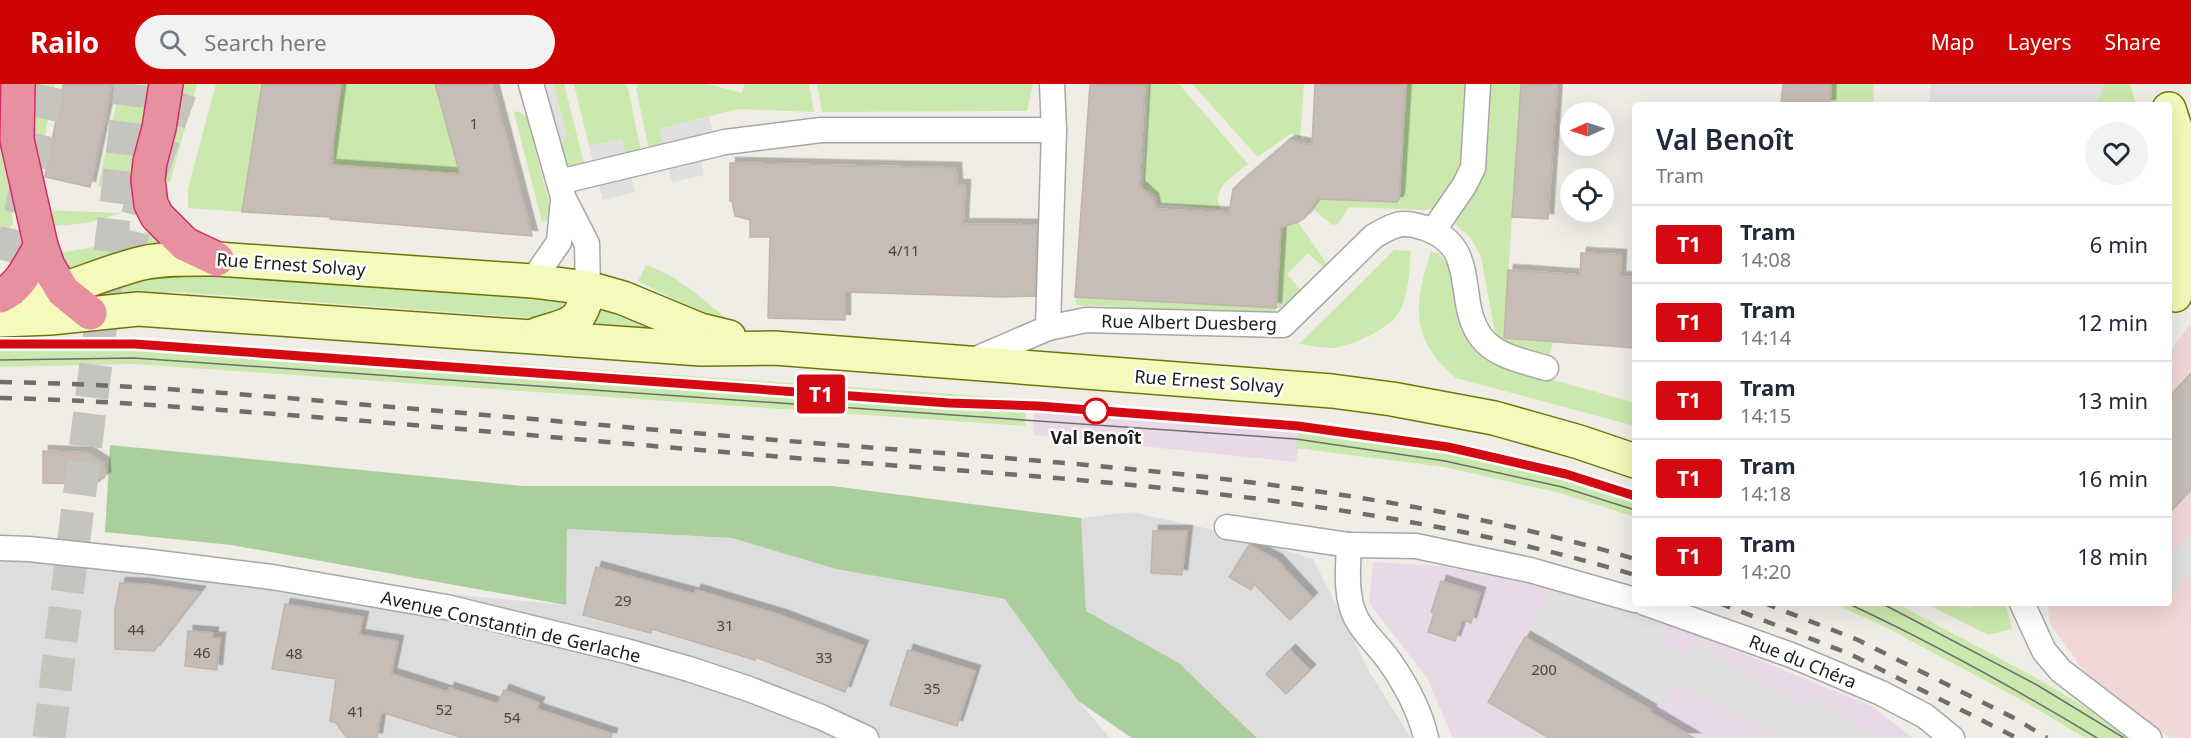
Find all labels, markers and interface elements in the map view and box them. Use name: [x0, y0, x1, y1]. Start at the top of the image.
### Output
search box: [135, 15, 555, 69]
text: Railo: [30, 23, 99, 61]
icon: search: [156, 26, 189, 59]
text: Search here: [204, 27, 327, 57]
text: Map: [1931, 28, 1975, 56]
text: Layers: [2008, 28, 2072, 56]
text: Share: [2105, 28, 2161, 56]
north arrow: [1560, 102, 1614, 156]
map controls: [1560, 102, 1614, 222]
house number: 1: [470, 113, 478, 133]
text: Val Benoît: [1656, 120, 1794, 158]
button: heart: [2085, 122, 2148, 185]
text: Tram: [1656, 162, 1704, 189]
button: locate: [1560, 168, 1614, 222]
text: Tram: [1740, 216, 1796, 246]
text: 6 min: [2090, 229, 2148, 259]
text: T1: [1677, 230, 1701, 258]
house number: 4/11: [888, 240, 920, 260]
text: 14:08: [1740, 246, 1791, 273]
street label: Rue Ernest Solvay: [216, 247, 367, 281]
text: Tram: [1740, 294, 1796, 324]
text: 12 min: [2077, 307, 2148, 337]
street label: Rue Albert Duesberg: [1101, 308, 1277, 336]
text: T1: [1677, 308, 1701, 336]
text: 14:14: [1740, 324, 1791, 351]
street label: Rue Ernest Solvay: [1134, 364, 1285, 398]
text: Tram: [1740, 372, 1796, 402]
line badge: T1: [794, 374, 848, 414]
text: T1: [809, 380, 833, 408]
text: 13 min: [2077, 385, 2148, 415]
text: T1: [1677, 386, 1701, 414]
marker: Val Benoît: [1083, 398, 1109, 424]
text: 14:15: [1740, 402, 1791, 429]
place label: Val Benoît: [1050, 425, 1142, 449]
text: Tram: [1740, 450, 1796, 480]
text: 16 min: [2077, 463, 2148, 493]
text: T1: [1677, 464, 1701, 492]
text: 14:18: [1740, 480, 1791, 507]
text: Tram: [1740, 528, 1796, 558]
text: 18 min: [2077, 541, 2148, 571]
text: T1: [1677, 542, 1701, 570]
text: 14:20: [1740, 558, 1791, 585]
street label: Avenue Constantin de Gerlache: [379, 584, 643, 668]
house number: 29: [614, 590, 632, 610]
house number: 31: [716, 615, 734, 635]
house number: 44: [127, 619, 145, 639]
street label: Rue du Chéra: [1746, 629, 1860, 693]
house number: 46: [193, 642, 211, 662]
house number: 48: [285, 643, 303, 663]
house number: 33: [815, 647, 833, 667]
house number: 200: [1531, 659, 1557, 679]
house number: 35: [923, 678, 941, 698]
house number: 52: [435, 699, 453, 719]
house number: 41: [347, 701, 365, 721]
house number: 54: [503, 707, 521, 727]

